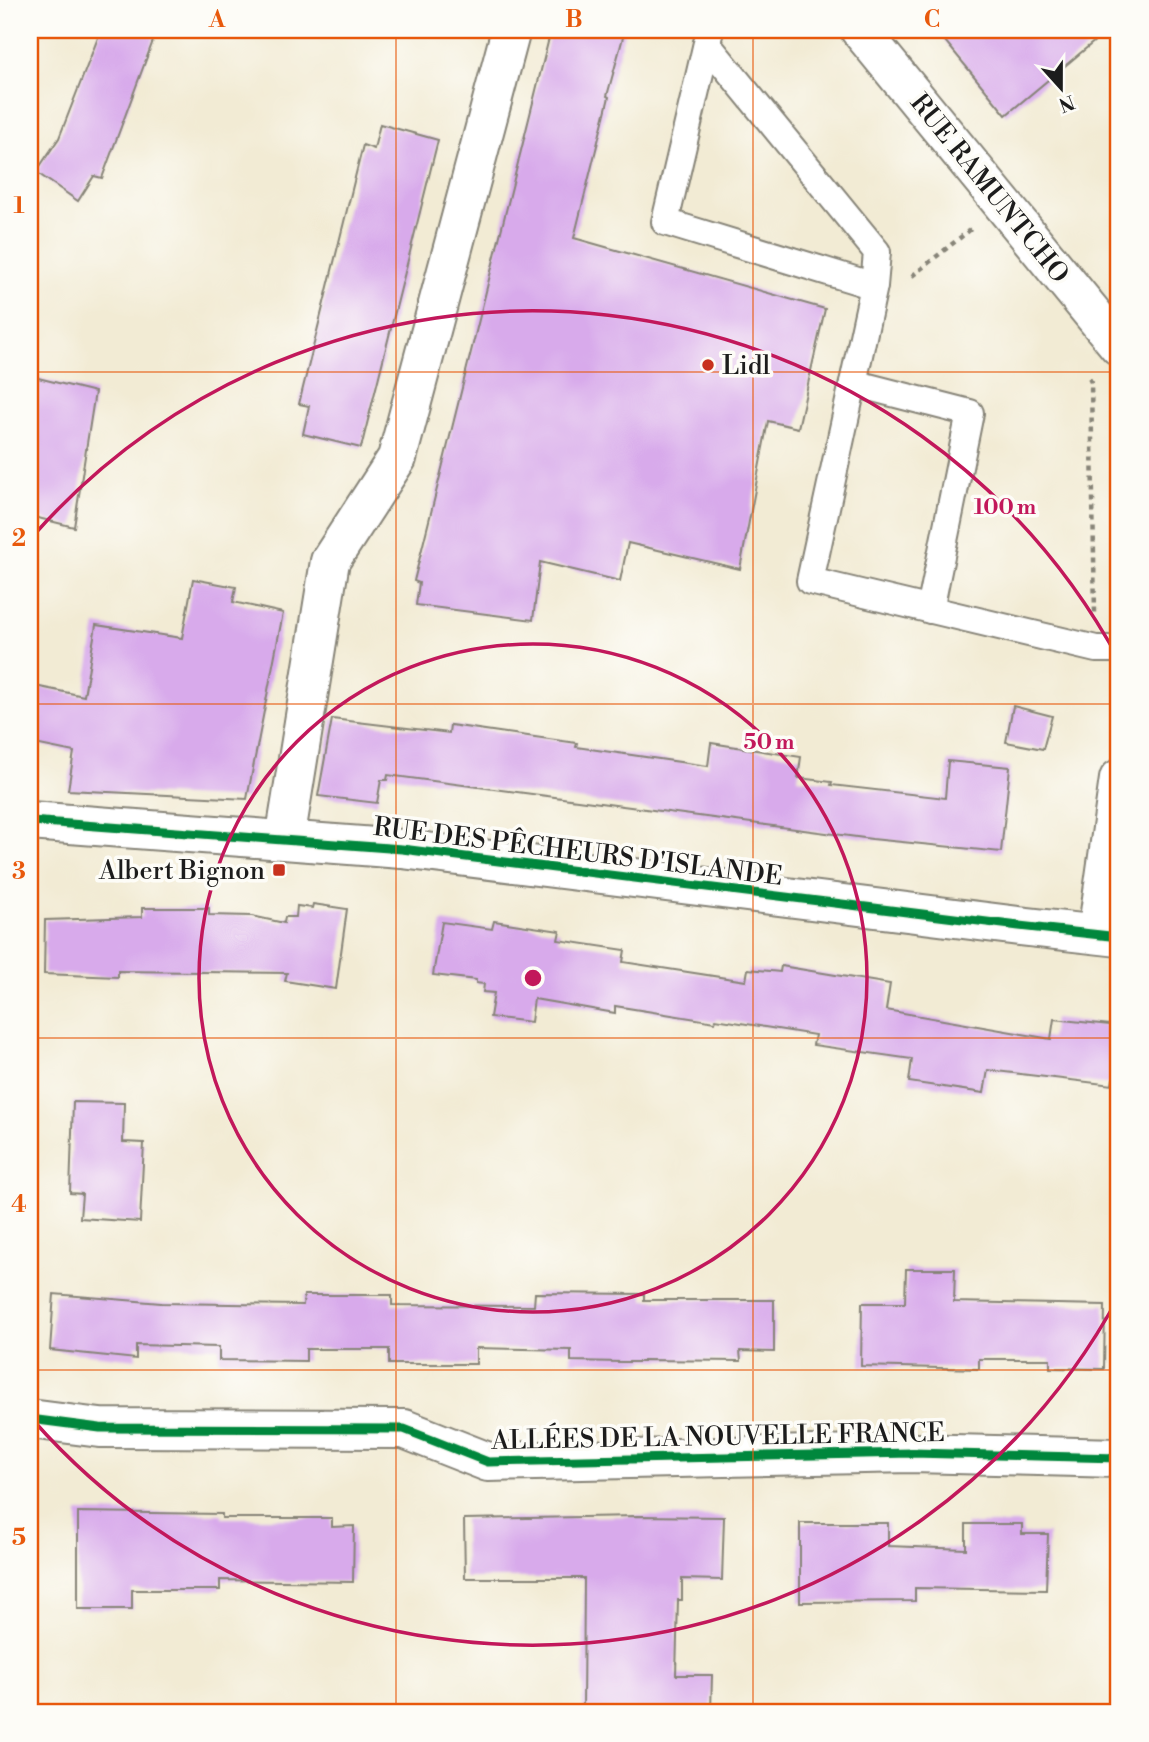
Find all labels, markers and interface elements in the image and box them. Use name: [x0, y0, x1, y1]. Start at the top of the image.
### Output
text: A: [208, 6, 226, 34]
text: B: [565, 6, 583, 34]
text: C: [924, 6, 940, 34]
north arrow: [1026, 52, 1096, 122]
street label: RUE RAMUNTCHO: [904, 87, 1076, 289]
text: 1: [13, 192, 25, 220]
place label: Lidl: [722, 350, 771, 382]
marker: Lidl: [700, 357, 716, 373]
text: 100 m: [974, 495, 1036, 521]
text: 2: [12, 525, 26, 553]
text: 50 m: [744, 730, 794, 756]
street label: RUE DES PÊCHEURS D'ISLANDE: [371, 809, 785, 893]
place label: Albert Bignon: [98, 855, 265, 887]
text: 3: [12, 858, 26, 886]
marker: Albert Bignon: [271, 862, 287, 878]
centre of rings: [521, 966, 545, 990]
text: 4: [11, 1191, 27, 1219]
street label: ALLÉES DE LA NOUVELLE FRANCE: [490, 1415, 945, 1457]
text: 5: [12, 1524, 26, 1552]

